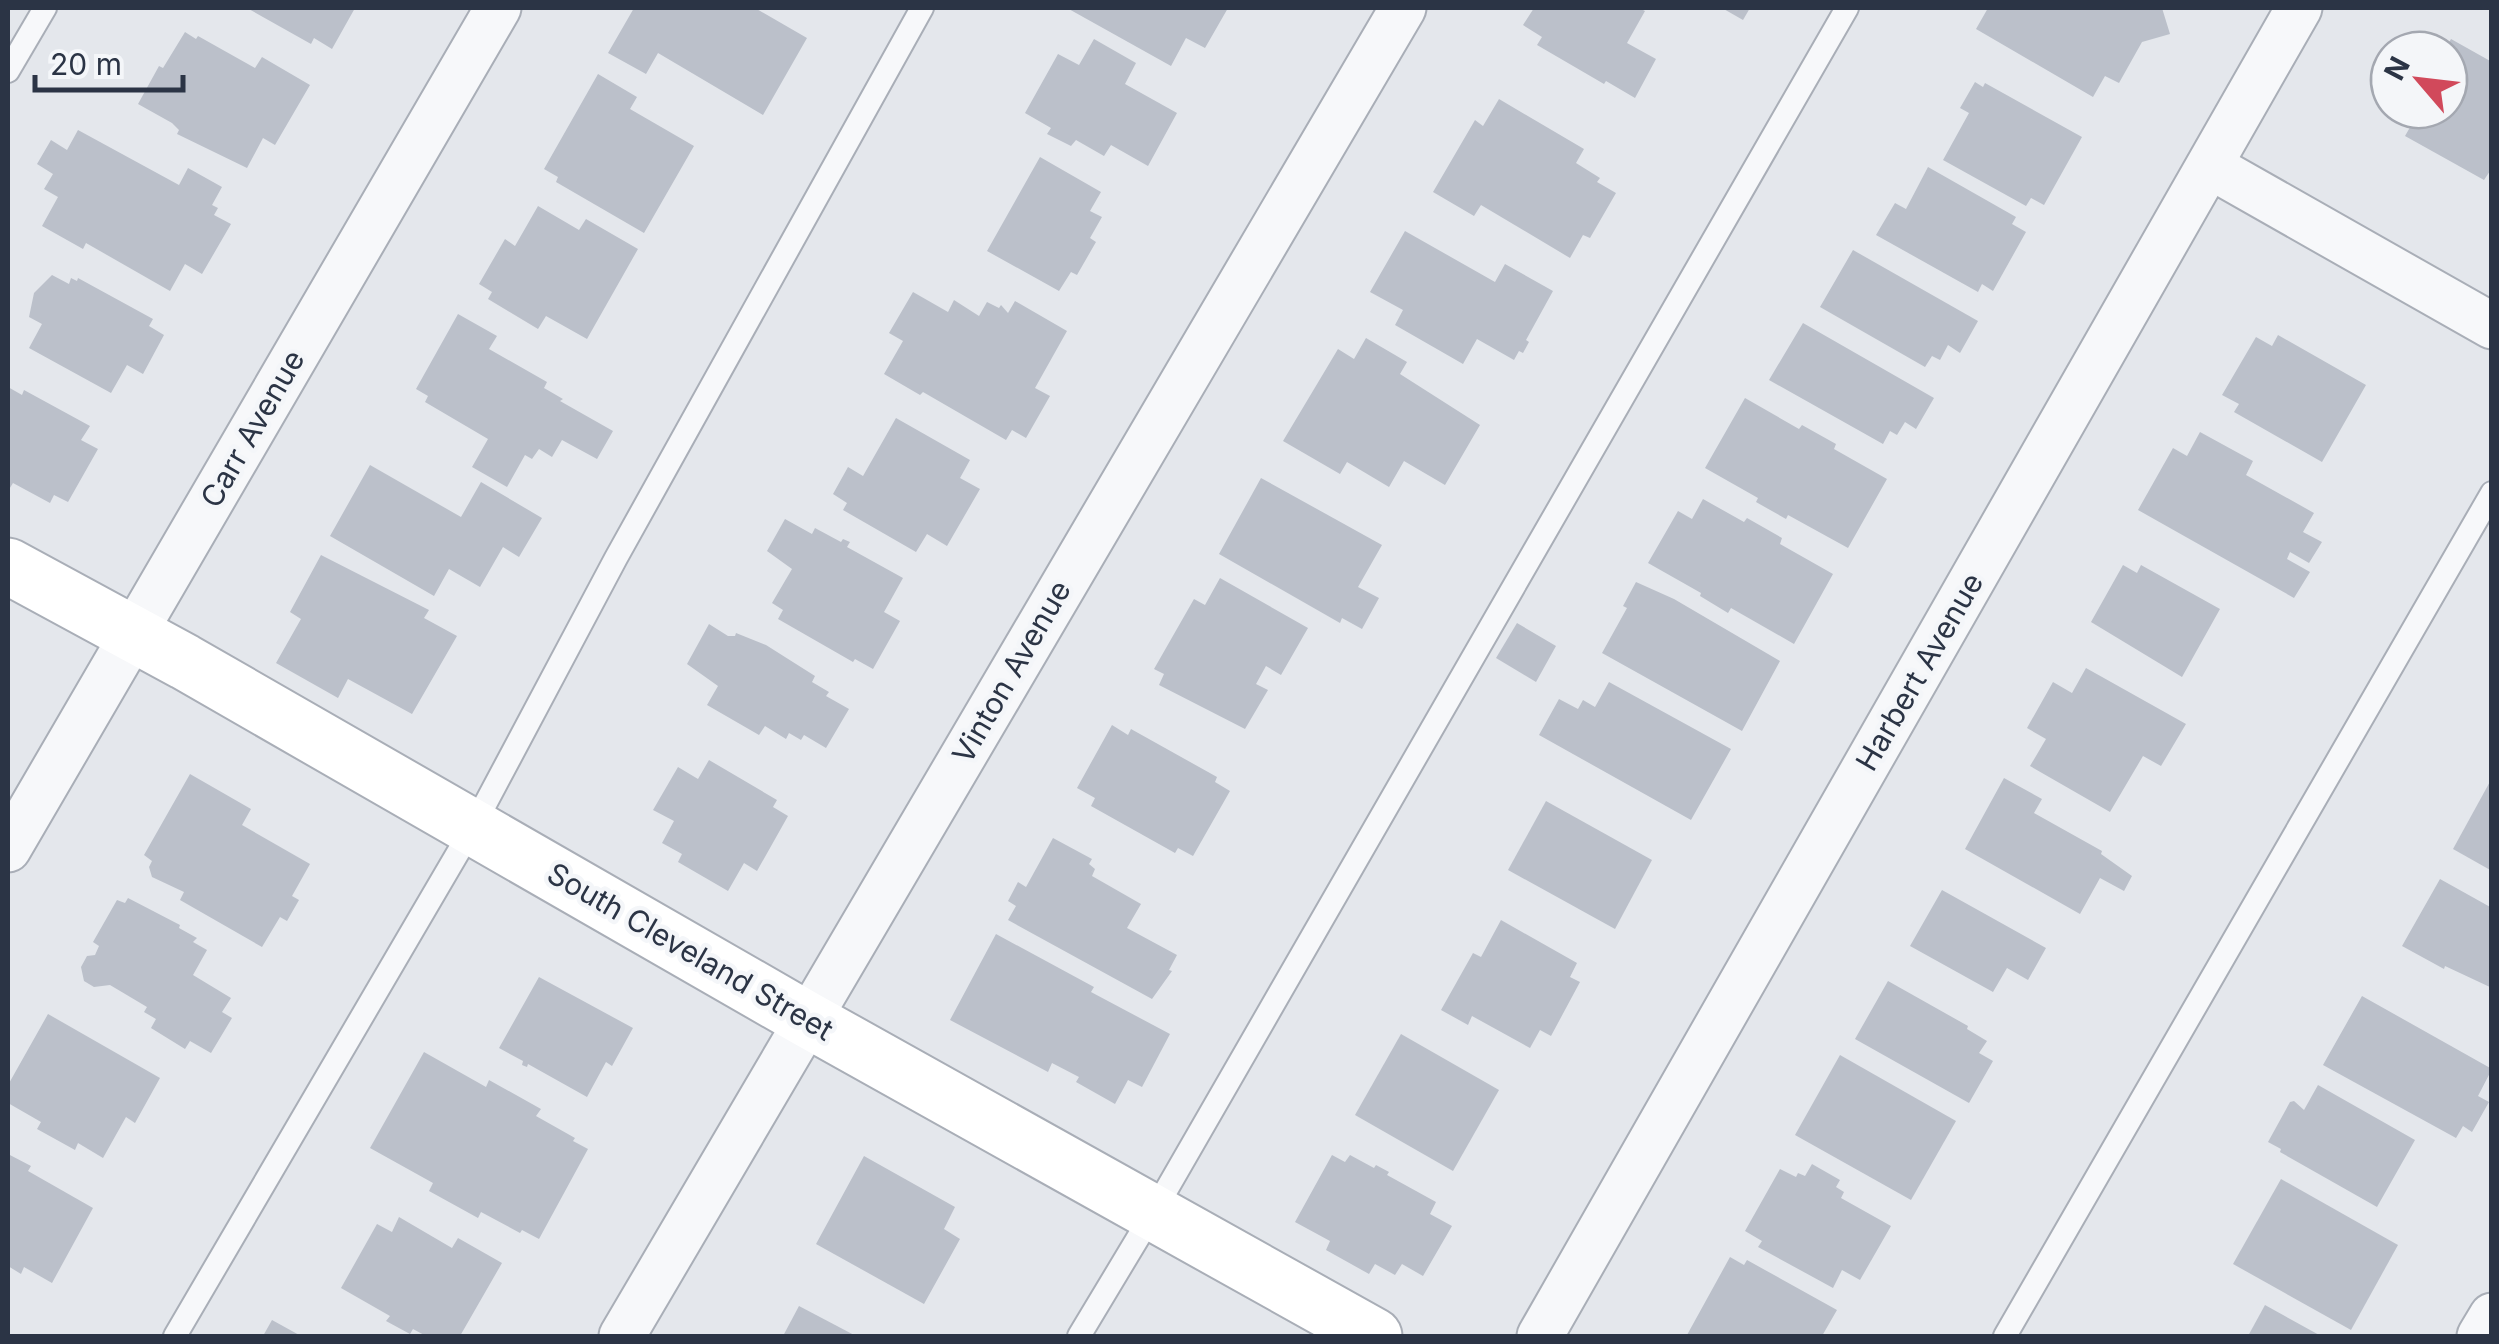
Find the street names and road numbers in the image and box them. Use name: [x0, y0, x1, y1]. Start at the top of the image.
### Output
street label: Carr Avenue: [193, 343, 312, 514]
street label: Harbert Avenue: [1848, 566, 1990, 777]
street label: Vinton Avenue: [944, 574, 1078, 769]
street label: South Cleveland Street: [541, 855, 840, 1048]

